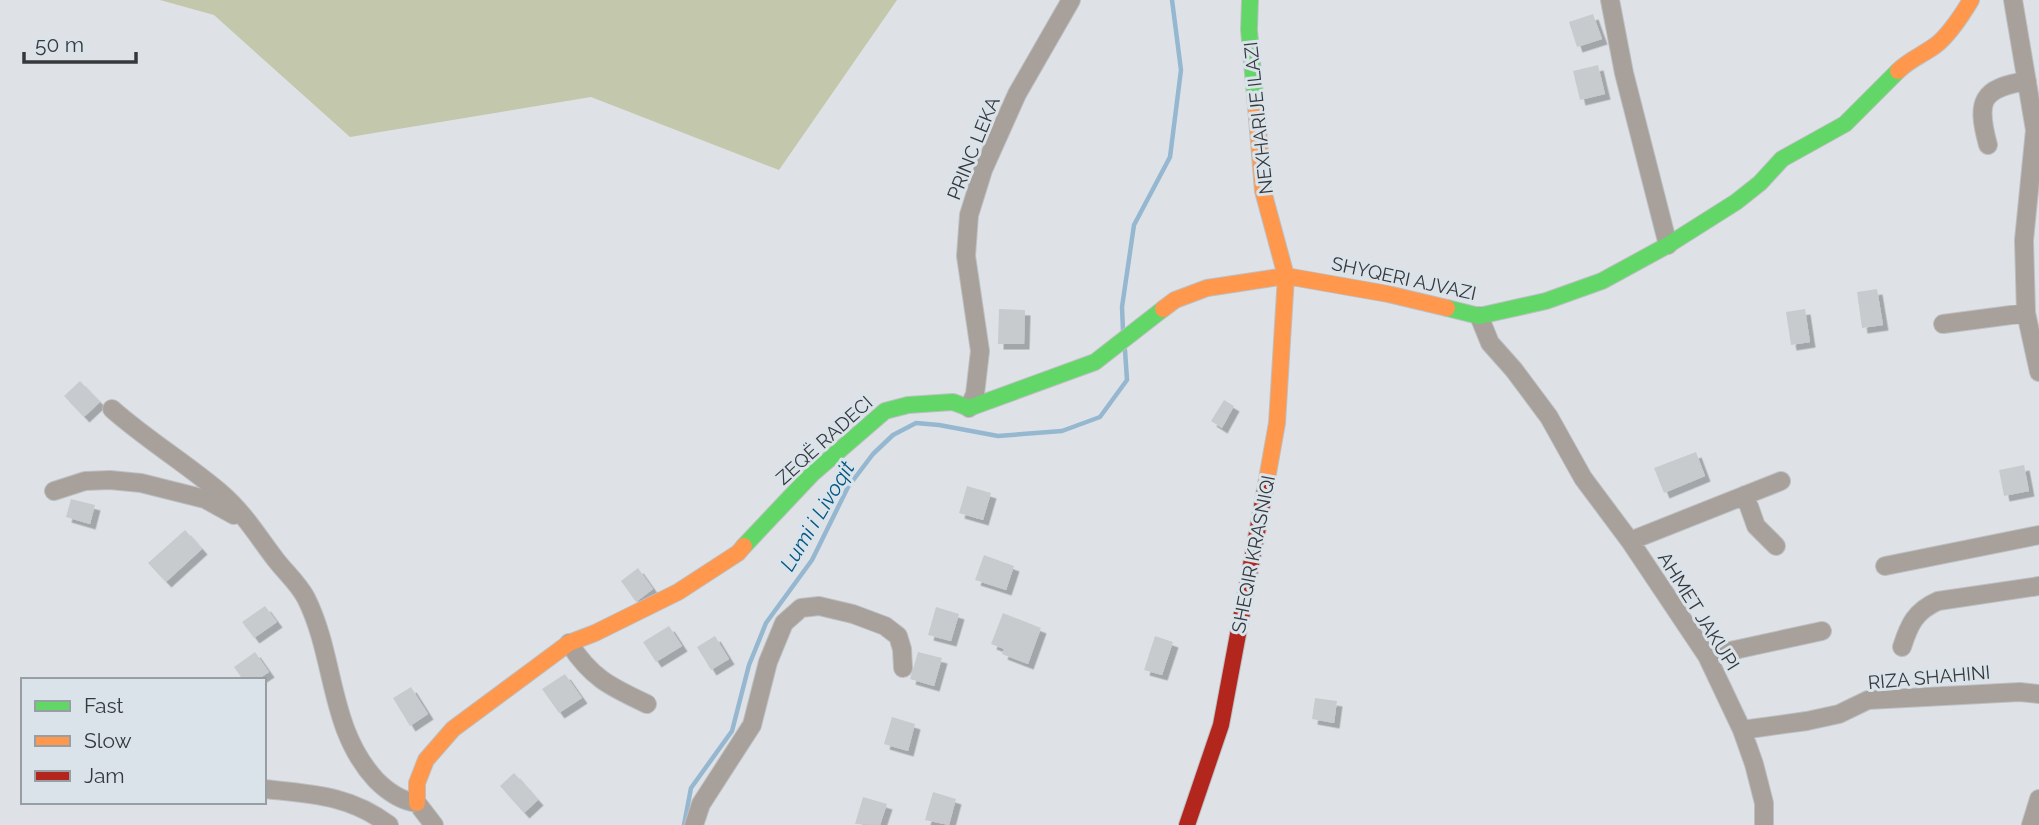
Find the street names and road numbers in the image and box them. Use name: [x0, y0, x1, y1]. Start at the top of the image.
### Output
street label: NEXHARIJE ILAZI: [1239, 41, 1277, 195]
street label: PRINC LEKA: [942, 93, 1004, 203]
street label: SHYQERI AJVAZI: [1330, 252, 1478, 304]
street label: ZEQË RADECI: [771, 391, 877, 489]
street label: SHEQIR KRASNIQI: [1227, 473, 1279, 635]
street label: AHMET JAKUPI: [1654, 548, 1744, 674]
street label: RIZA SHAHINI: [1867, 661, 1991, 693]

